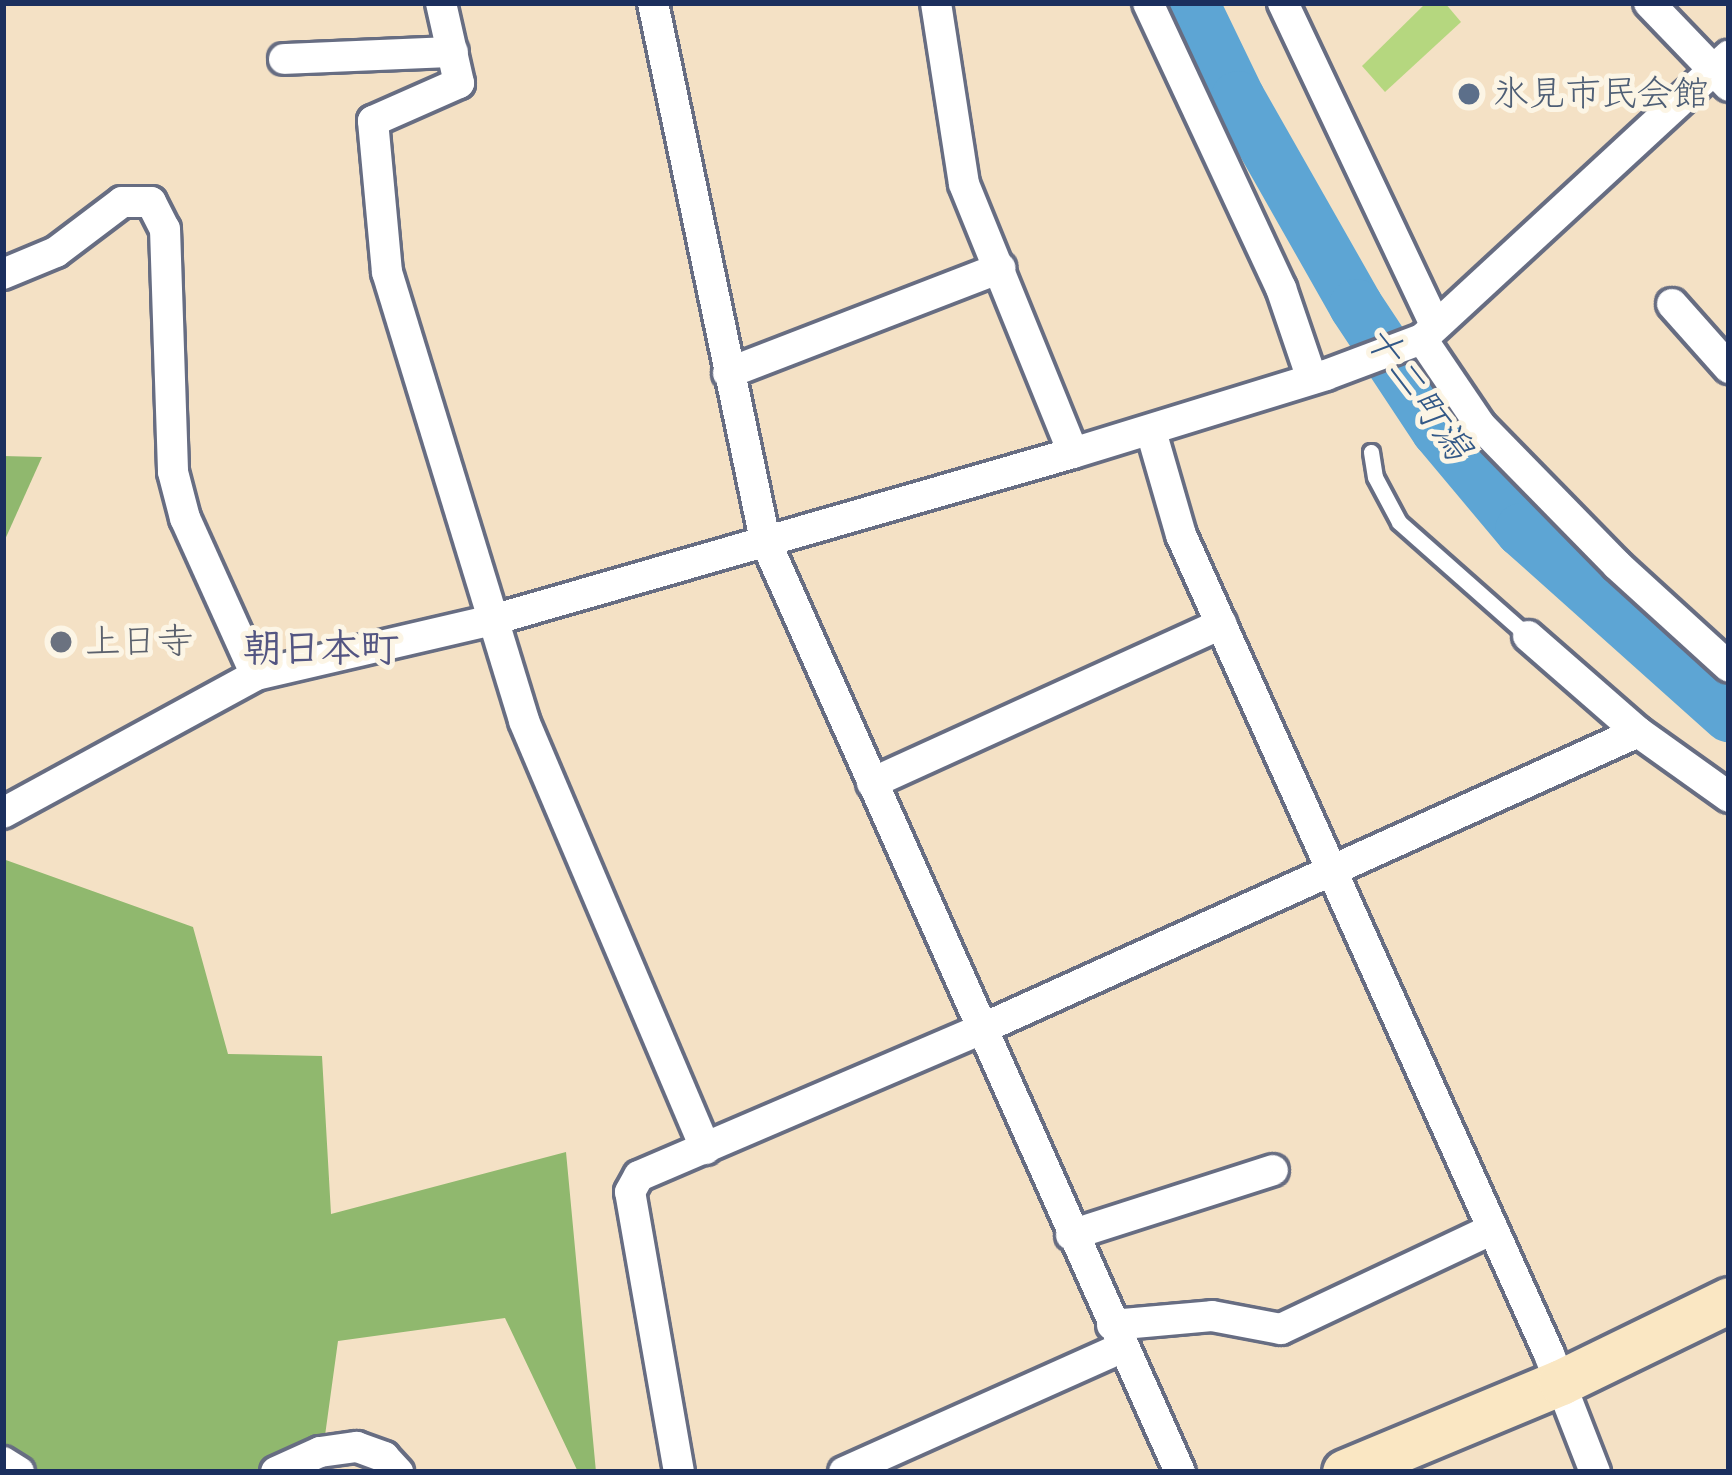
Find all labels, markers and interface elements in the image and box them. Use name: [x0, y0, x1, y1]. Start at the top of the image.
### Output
place label: 氷見市民会館: [1493, 72, 1709, 116]
marker: 氷見市民会館: [1456, 81, 1482, 107]
water label: 十二町潟: [1353, 316, 1481, 470]
place label: 上日寺: [85, 620, 193, 664]
district label: 朝日本町: [243, 626, 399, 672]
marker: 上日寺: [48, 629, 74, 655]

